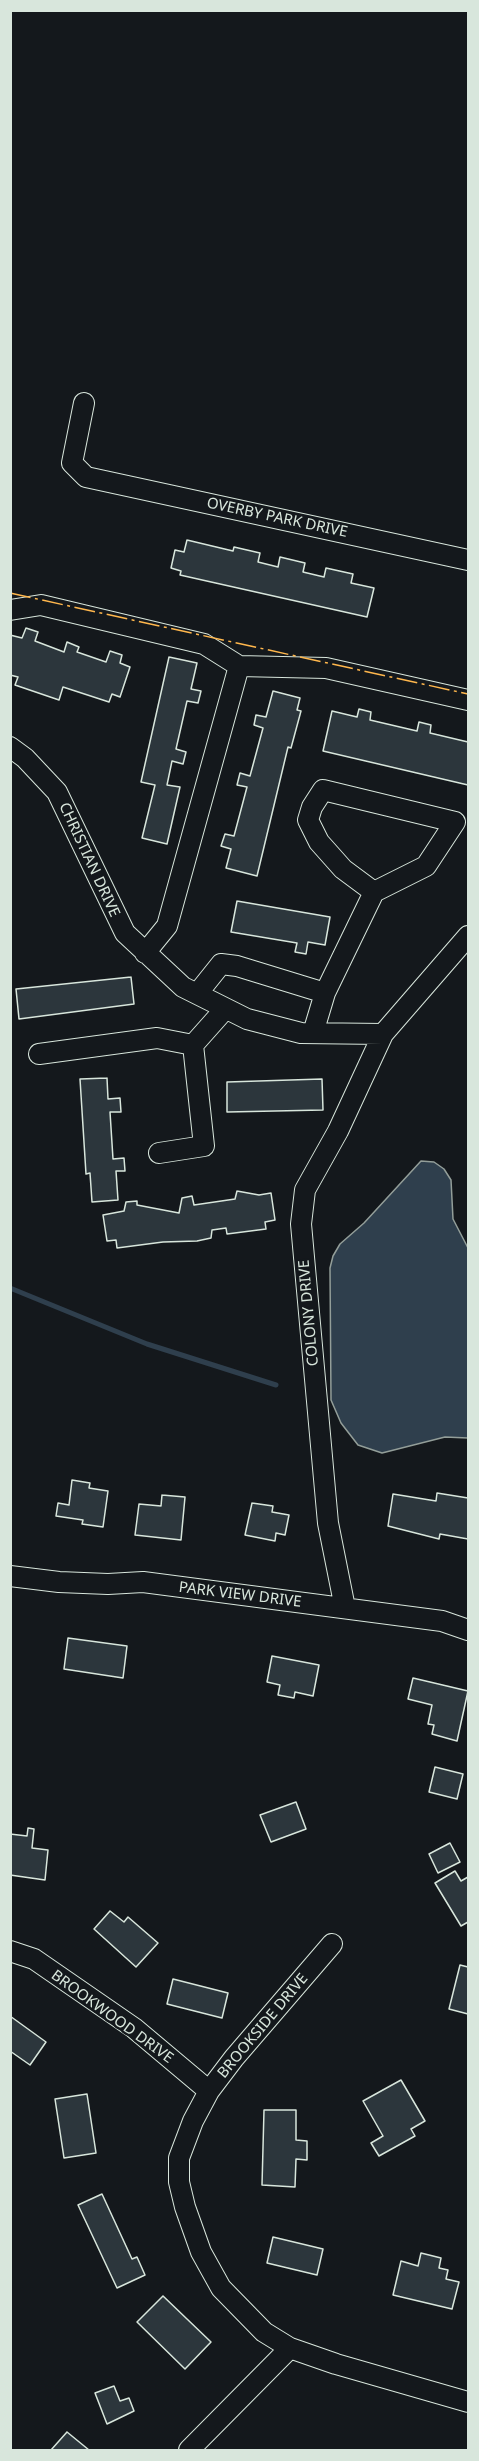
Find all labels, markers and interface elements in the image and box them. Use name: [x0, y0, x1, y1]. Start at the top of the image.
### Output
street label: OVERBY PARK DRIVE: [205, 494, 349, 542]
street label: CHRISTIAN DRIVE: [55, 800, 123, 920]
street label: COLONY DRIVE: [295, 1259, 323, 1367]
street label: PARK VIEW DRIVE: [178, 1579, 302, 1611]
street label: BROOKWOOD DRIVE: [47, 1967, 177, 2067]
street label: BROOKSIDE DRIVE: [214, 1970, 312, 2082]

